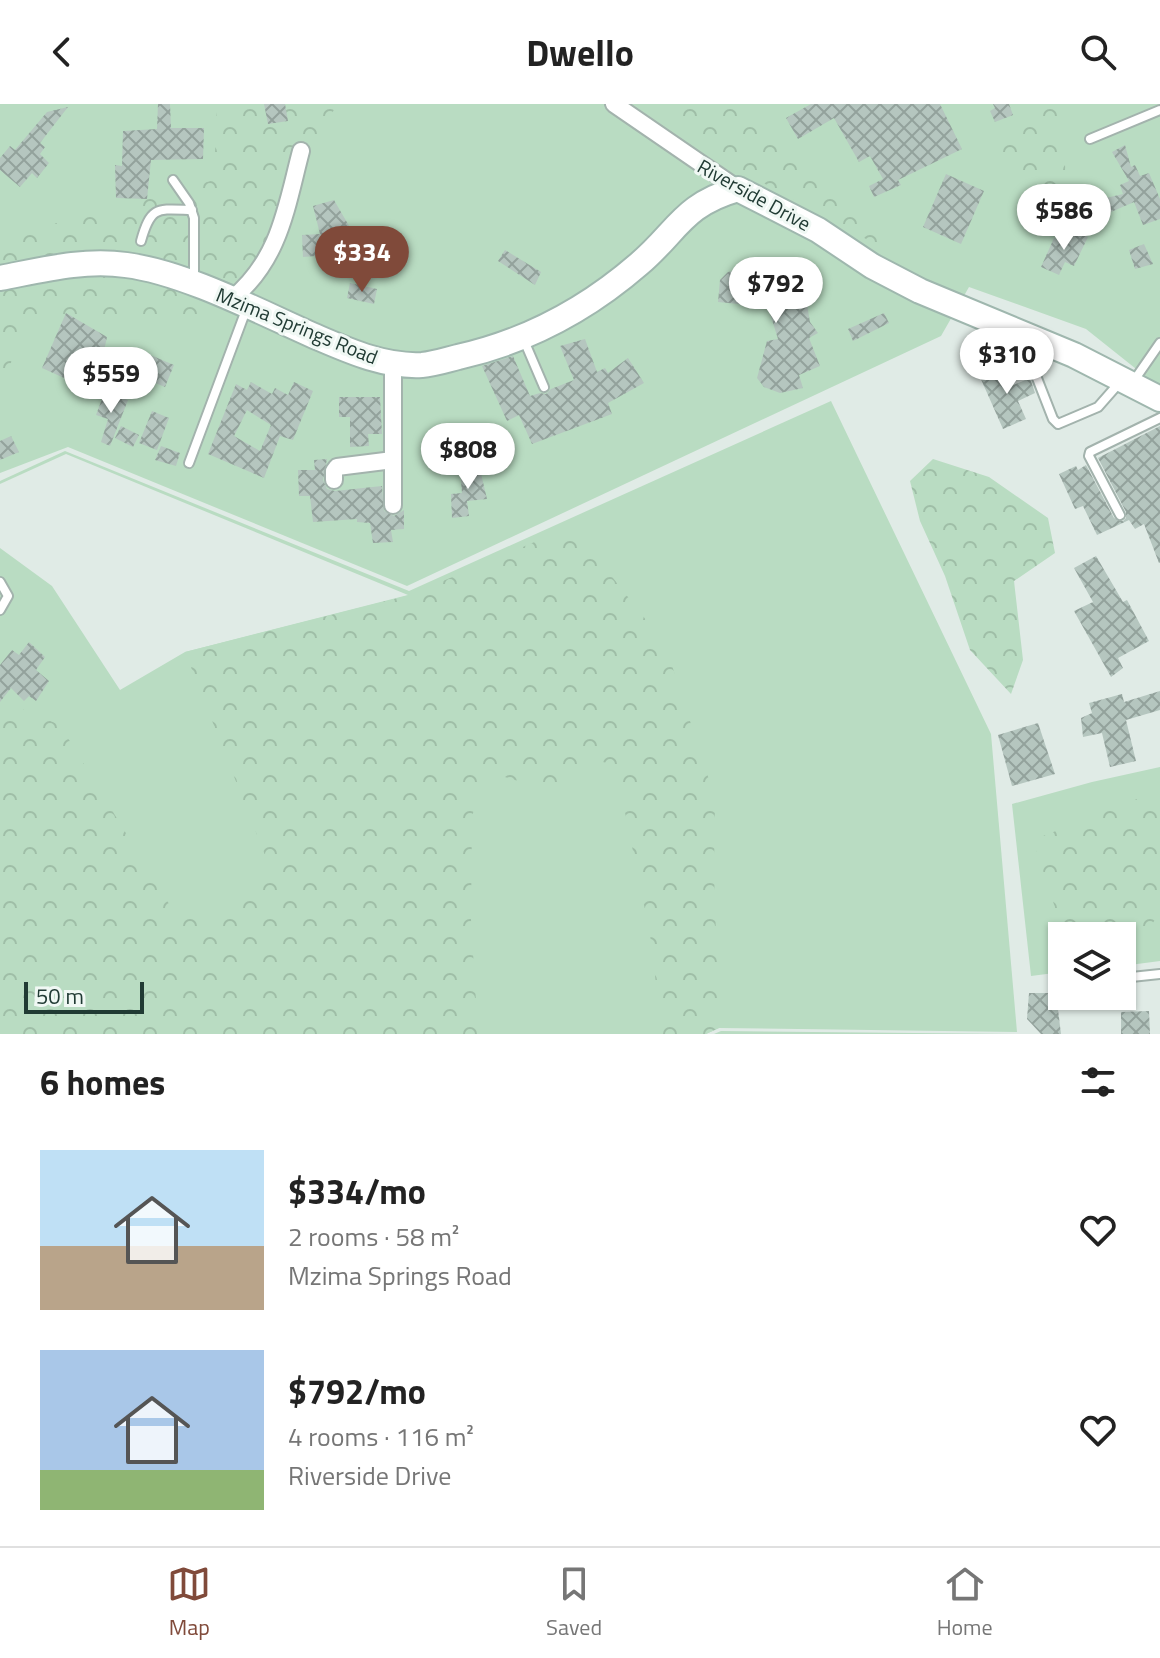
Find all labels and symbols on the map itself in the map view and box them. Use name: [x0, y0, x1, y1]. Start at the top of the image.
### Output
street label: Riverside Drive: [692, 151, 817, 239]
pin: $586: [1017, 184, 1111, 252]
pin: $334: [315, 226, 409, 294]
pin: $792: [729, 257, 823, 325]
street label: Mzima Springs Road: [212, 279, 383, 372]
pin: $310: [960, 328, 1054, 396]
pin: $559: [64, 347, 158, 415]
pin: $808: [421, 423, 515, 491]
scale bar: [24, 978, 144, 1014]

